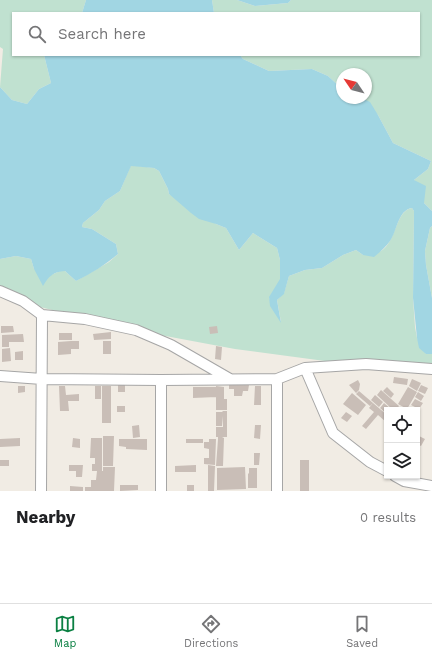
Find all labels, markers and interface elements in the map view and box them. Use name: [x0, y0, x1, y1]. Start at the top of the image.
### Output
search box: [12, 12, 420, 56]
icon: search: [26, 23, 48, 45]
text: Search here: [58, 25, 146, 43]
north arrow: [336, 68, 372, 104]
map controls: [384, 407, 420, 479]
button: locate: [384, 407, 420, 443]
button: layers: [384, 443, 420, 479]
text: Nearby: [16, 507, 75, 527]
text: 0 results: [360, 510, 416, 525]
tab: Map: [54, 613, 76, 650]
tab: Directions: [184, 613, 238, 650]
tab: Saved: [346, 613, 378, 650]

